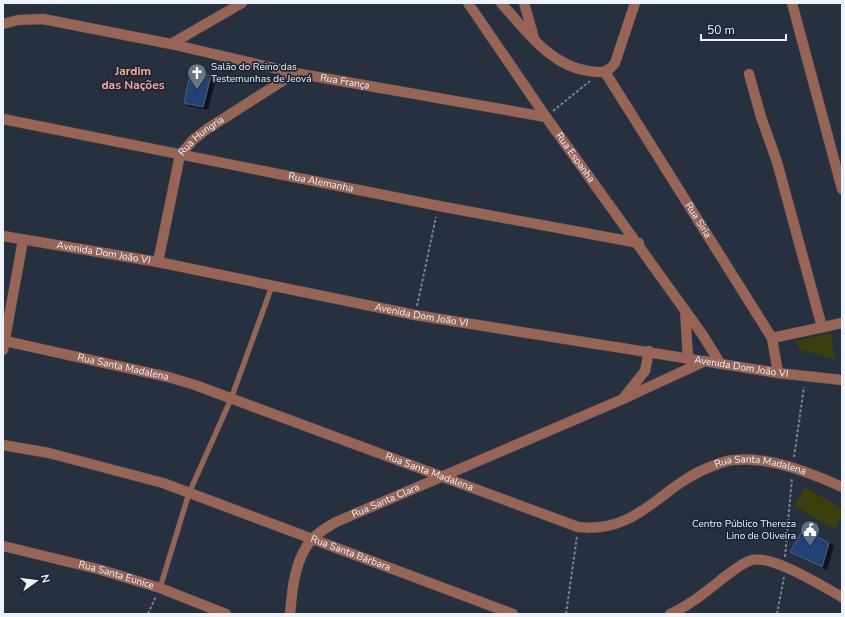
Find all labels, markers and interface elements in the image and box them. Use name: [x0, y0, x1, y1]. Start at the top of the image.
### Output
scale bar: [701, 16, 786, 42]
text: 50 m: [707, 22, 735, 38]
place label: Salão do Reino das Testemunhas de Jeová: [211, 60, 311, 86]
church icon: Salão do Reino das Testemunhas de Jeová: [186, 62, 208, 90]
district label: Jardim das Nações: [101, 63, 165, 93]
street label: Rua França: [319, 71, 371, 93]
street label: Rua Hungria: [175, 113, 227, 159]
street label: Rua Espanha: [552, 130, 598, 185]
street label: Rua Alemanha: [287, 169, 355, 196]
street label: Rua Siria: [682, 200, 715, 241]
street label: Avenida Dom João VI: [56, 238, 152, 268]
street label: Avenida Dom João VI: [373, 300, 469, 330]
street label: Rua Santa Madalena: [76, 350, 170, 384]
street label: Avenida Dom João VI: [693, 353, 789, 381]
street label: Rua Santa Madalena: [383, 449, 475, 495]
street label: Rua Santa Madalena: [712, 452, 808, 479]
street label: Rua Santa Clara: [350, 480, 422, 521]
place label: Centro Público Thereza Lino de Oliveira: [692, 517, 796, 543]
public building icon: Centro Público Thereza Lino de Oliveira: [799, 519, 821, 547]
street label: Rua Santa Bárbara: [309, 532, 393, 575]
street label: Rua Santa Eunice: [77, 558, 156, 593]
north arrow: [16, 561, 56, 601]
text: N: [37, 573, 53, 585]

